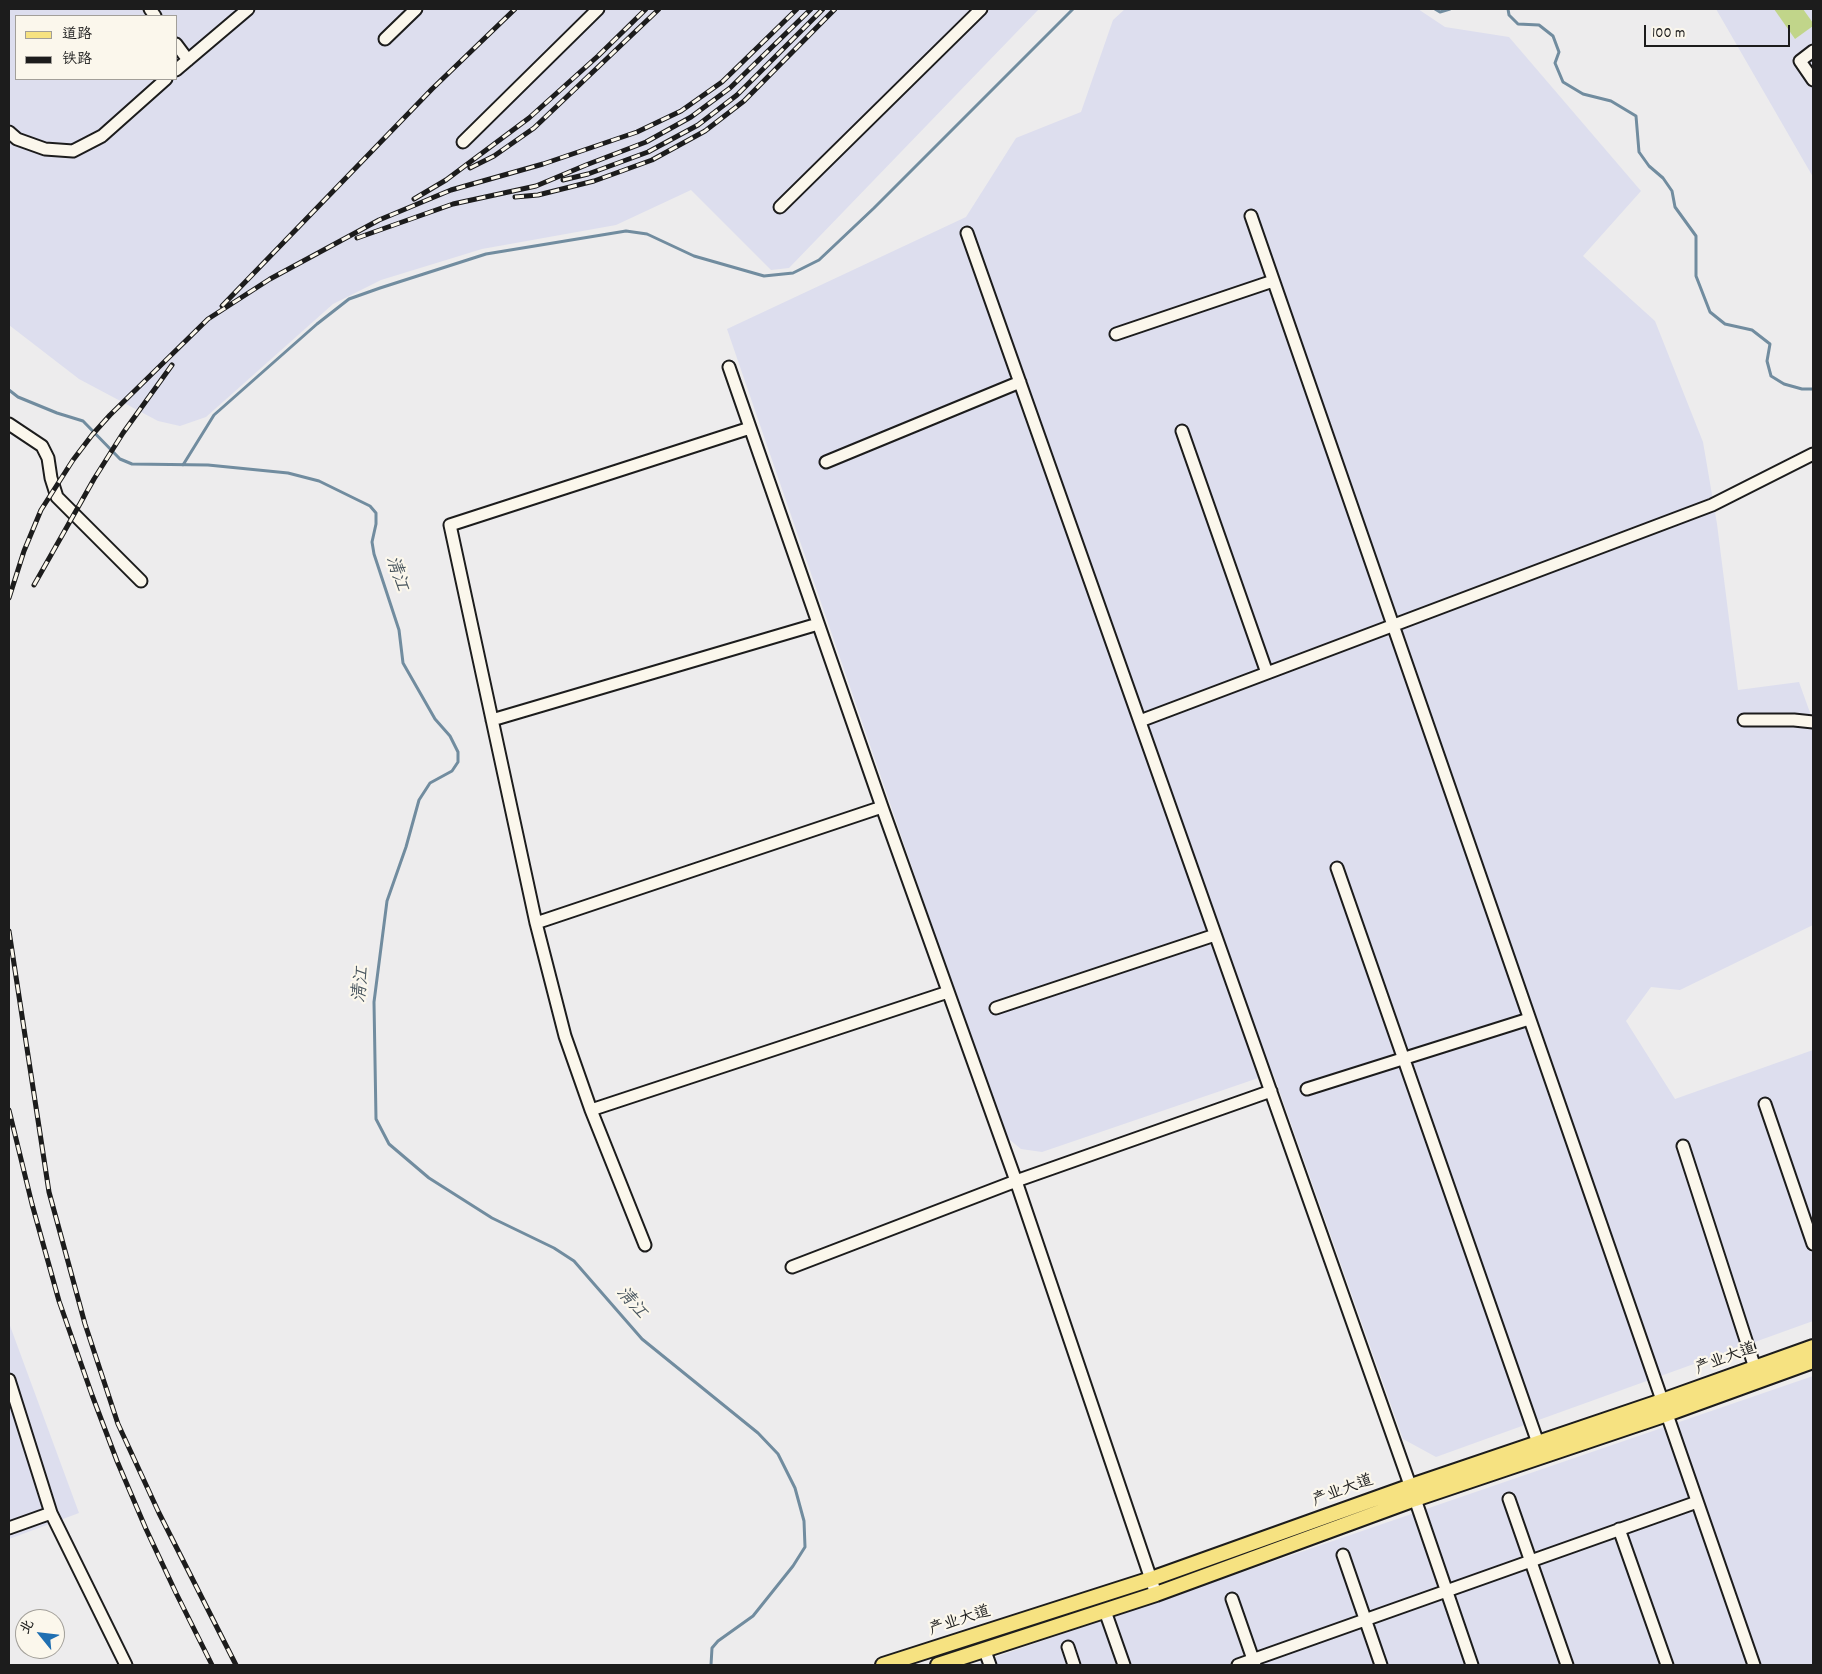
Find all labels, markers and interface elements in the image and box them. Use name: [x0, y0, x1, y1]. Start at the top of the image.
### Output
legend: [15, 15, 178, 80]
scale bar: [1647, 15, 1793, 47]
text: 100 m: [1652, 23, 1685, 45]
text: 道路: [62, 24, 92, 46]
text: 铁路: [62, 49, 92, 71]
water label: 清江: [379, 554, 411, 594]
water label: 清江: [350, 966, 376, 1004]
water label: 清江: [610, 1283, 650, 1325]
street label: 产业大道: [1693, 1340, 1759, 1380]
street label: 产业大道: [1310, 1472, 1376, 1512]
street label: 产业大道: [927, 1603, 993, 1641]
north arrow: [15, 1609, 65, 1659]
text: 北: [16, 1616, 40, 1638]

